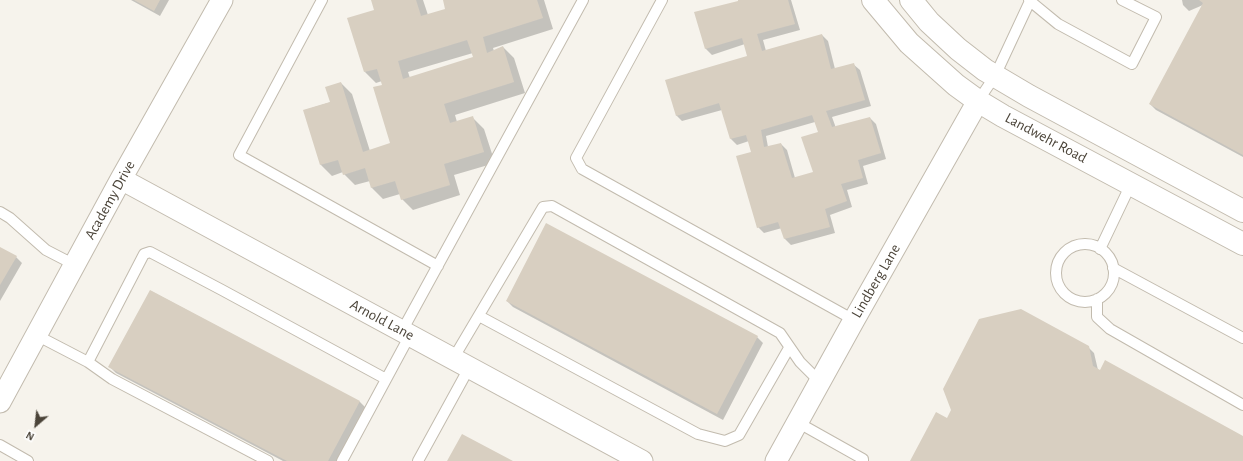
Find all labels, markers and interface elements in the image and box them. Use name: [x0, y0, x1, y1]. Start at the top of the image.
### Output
street label: Landwehr Road: [1002, 109, 1090, 167]
street label: Academy Drive: [81, 157, 139, 243]
street label: Lindberg Lane: [848, 241, 904, 321]
street label: Arnold Lane: [347, 296, 417, 344]
north arrow: [16, 405, 56, 445]
text: N: [24, 429, 36, 443]

